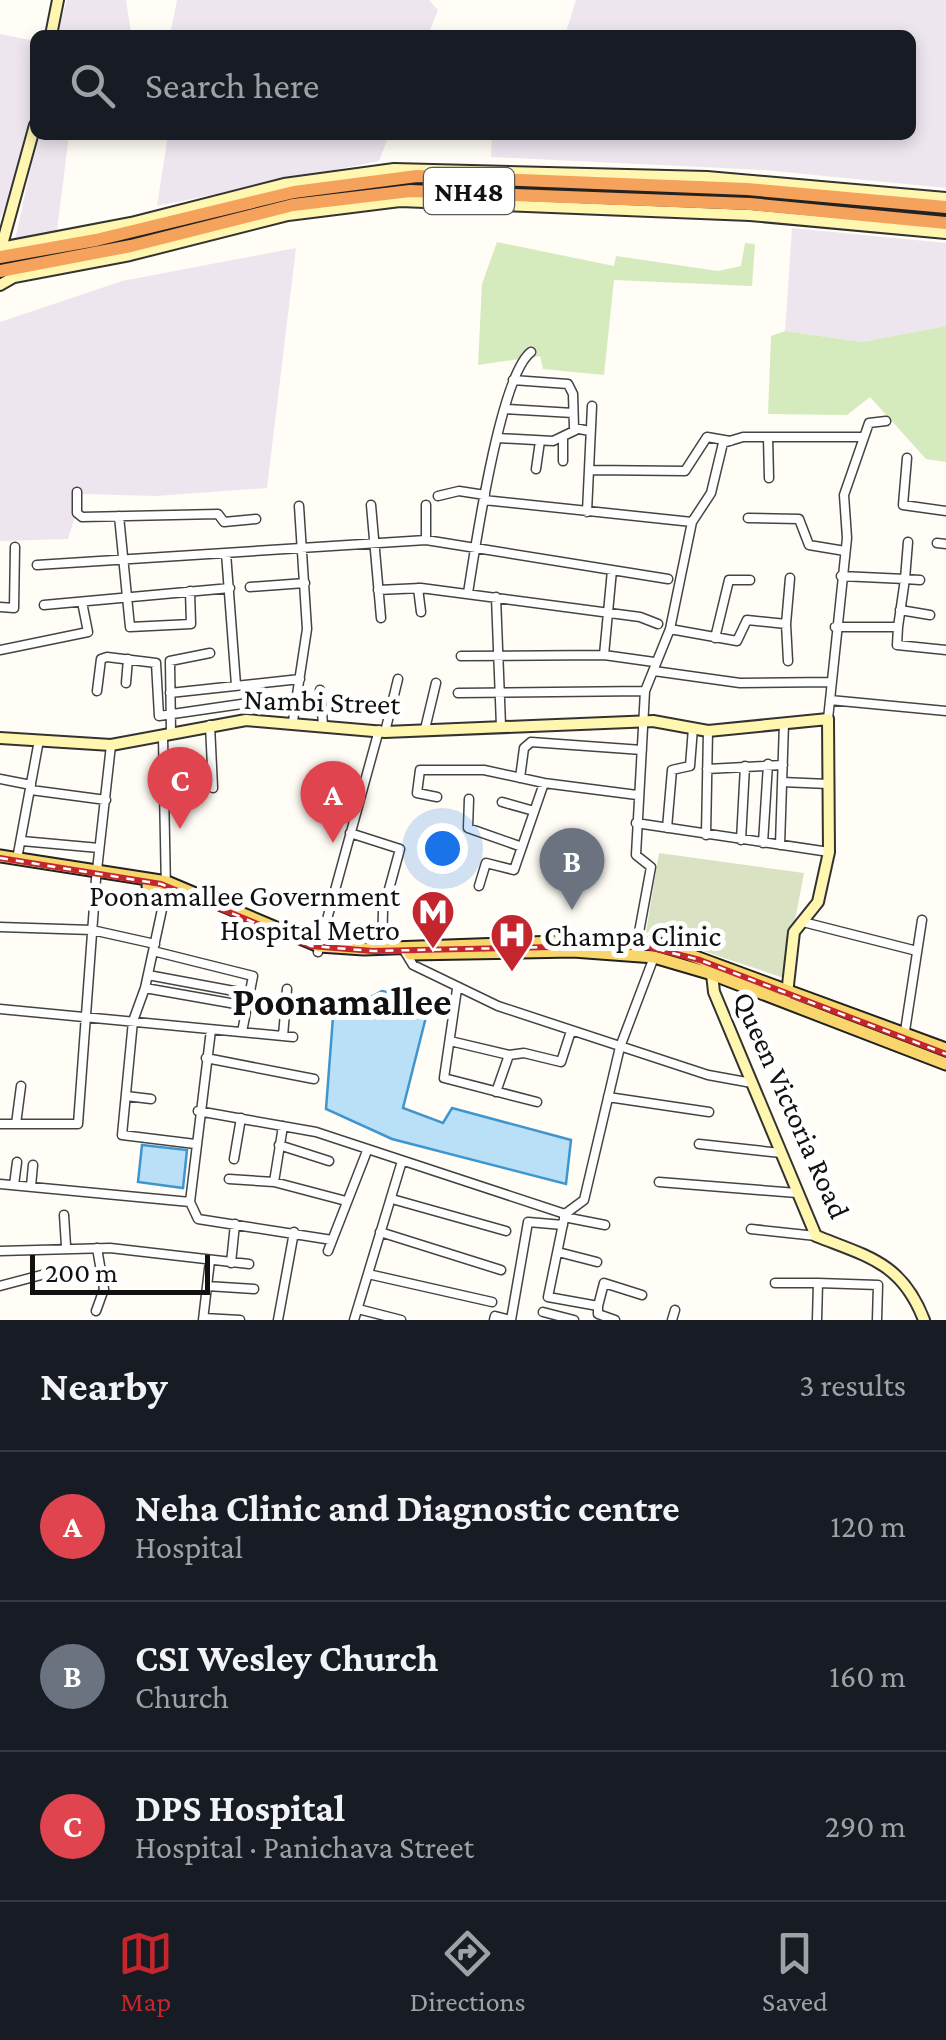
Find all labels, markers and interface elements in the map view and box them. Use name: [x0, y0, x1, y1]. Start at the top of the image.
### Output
search box: [30, 30, 916, 140]
icon: search: [65, 58, 120, 113]
text: Search here: [145, 64, 319, 106]
road number: NH48: [424, 168, 514, 214]
street label: Nambi Street: [243, 682, 402, 720]
pin: C: [148, 746, 212, 829]
pin: A: [300, 760, 366, 843]
your location: [417, 823, 468, 874]
pin: B: [540, 828, 604, 910]
place label: Poonamallee Government Hospital Metro: [89, 879, 401, 947]
metro station icon: Poonamallee Government Hospital Metro: [410, 889, 456, 950]
hospital icon: Champa Clinic: [489, 912, 535, 973]
place label: Champa Clinic: [544, 919, 721, 953]
district label: Poonamallee: [232, 979, 452, 1024]
street label: Queen Victoria Road: [727, 987, 857, 1224]
scale bar: [30, 1250, 210, 1294]
text: 200 m: [45, 1257, 118, 1288]
text: Nearby: [40, 1362, 168, 1409]
text: 3 results: [799, 1367, 906, 1403]
text: Neha Clinic and Diagnostic centre: [135, 1487, 680, 1529]
text: A: [63, 1508, 82, 1544]
text: 120 m: [830, 1508, 906, 1544]
text: Hospital: [135, 1529, 243, 1565]
text: CSI Wesley Church: [135, 1637, 438, 1679]
text: B: [63, 1658, 82, 1694]
text: 160 m: [829, 1658, 906, 1694]
text: Church: [135, 1679, 229, 1715]
text: DPS Hospital: [135, 1787, 345, 1829]
text: C: [63, 1808, 82, 1844]
text: 290 m: [825, 1808, 906, 1844]
text: Hospital · Panichava Street: [135, 1829, 474, 1865]
tab: Map: [118, 1926, 173, 2017]
tab: Directions: [410, 1926, 526, 2017]
tab: Saved: [762, 1926, 828, 2017]

